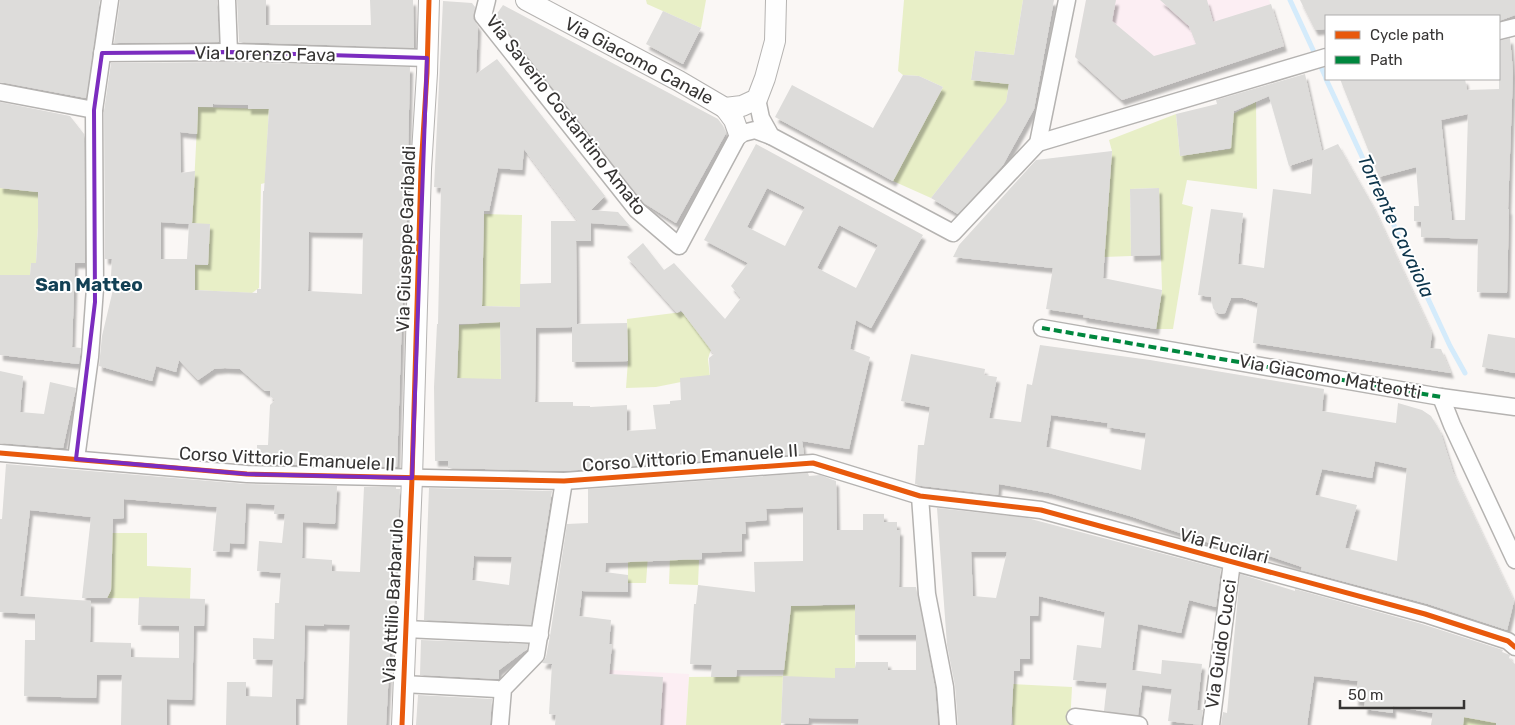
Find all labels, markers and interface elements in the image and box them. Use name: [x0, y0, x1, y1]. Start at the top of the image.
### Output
street label: Via Saverio Costantino Amato: [481, 10, 651, 220]
street label: Via Giacomo Canale: [561, 13, 717, 109]
legend: [1325, 15, 1500, 80]
text: Cycle path: [1370, 26, 1444, 44]
street label: Via Lorenzo Fava: [194, 42, 336, 66]
text: Path: [1370, 51, 1403, 69]
street label: Via Giuseppe Garibaldi: [392, 145, 420, 333]
water label: Torrente Cavaiola: [1353, 151, 1439, 301]
district label: San Matteo: [35, 273, 143, 296]
street label: Via Giacomo Matteotti: [1237, 350, 1423, 404]
street label: Corso Vittorio Emanuele II: [581, 439, 799, 477]
street label: Corso Vittorio Emanuele II: [178, 442, 396, 476]
street label: Via Attilio Barbarulo: [378, 518, 408, 684]
street label: Via Fucilari: [1177, 524, 1271, 568]
street label: Via Guido Cucci: [1201, 578, 1241, 710]
scale bar: [1340, 678, 1464, 710]
text: 50 m: [1348, 686, 1383, 704]

